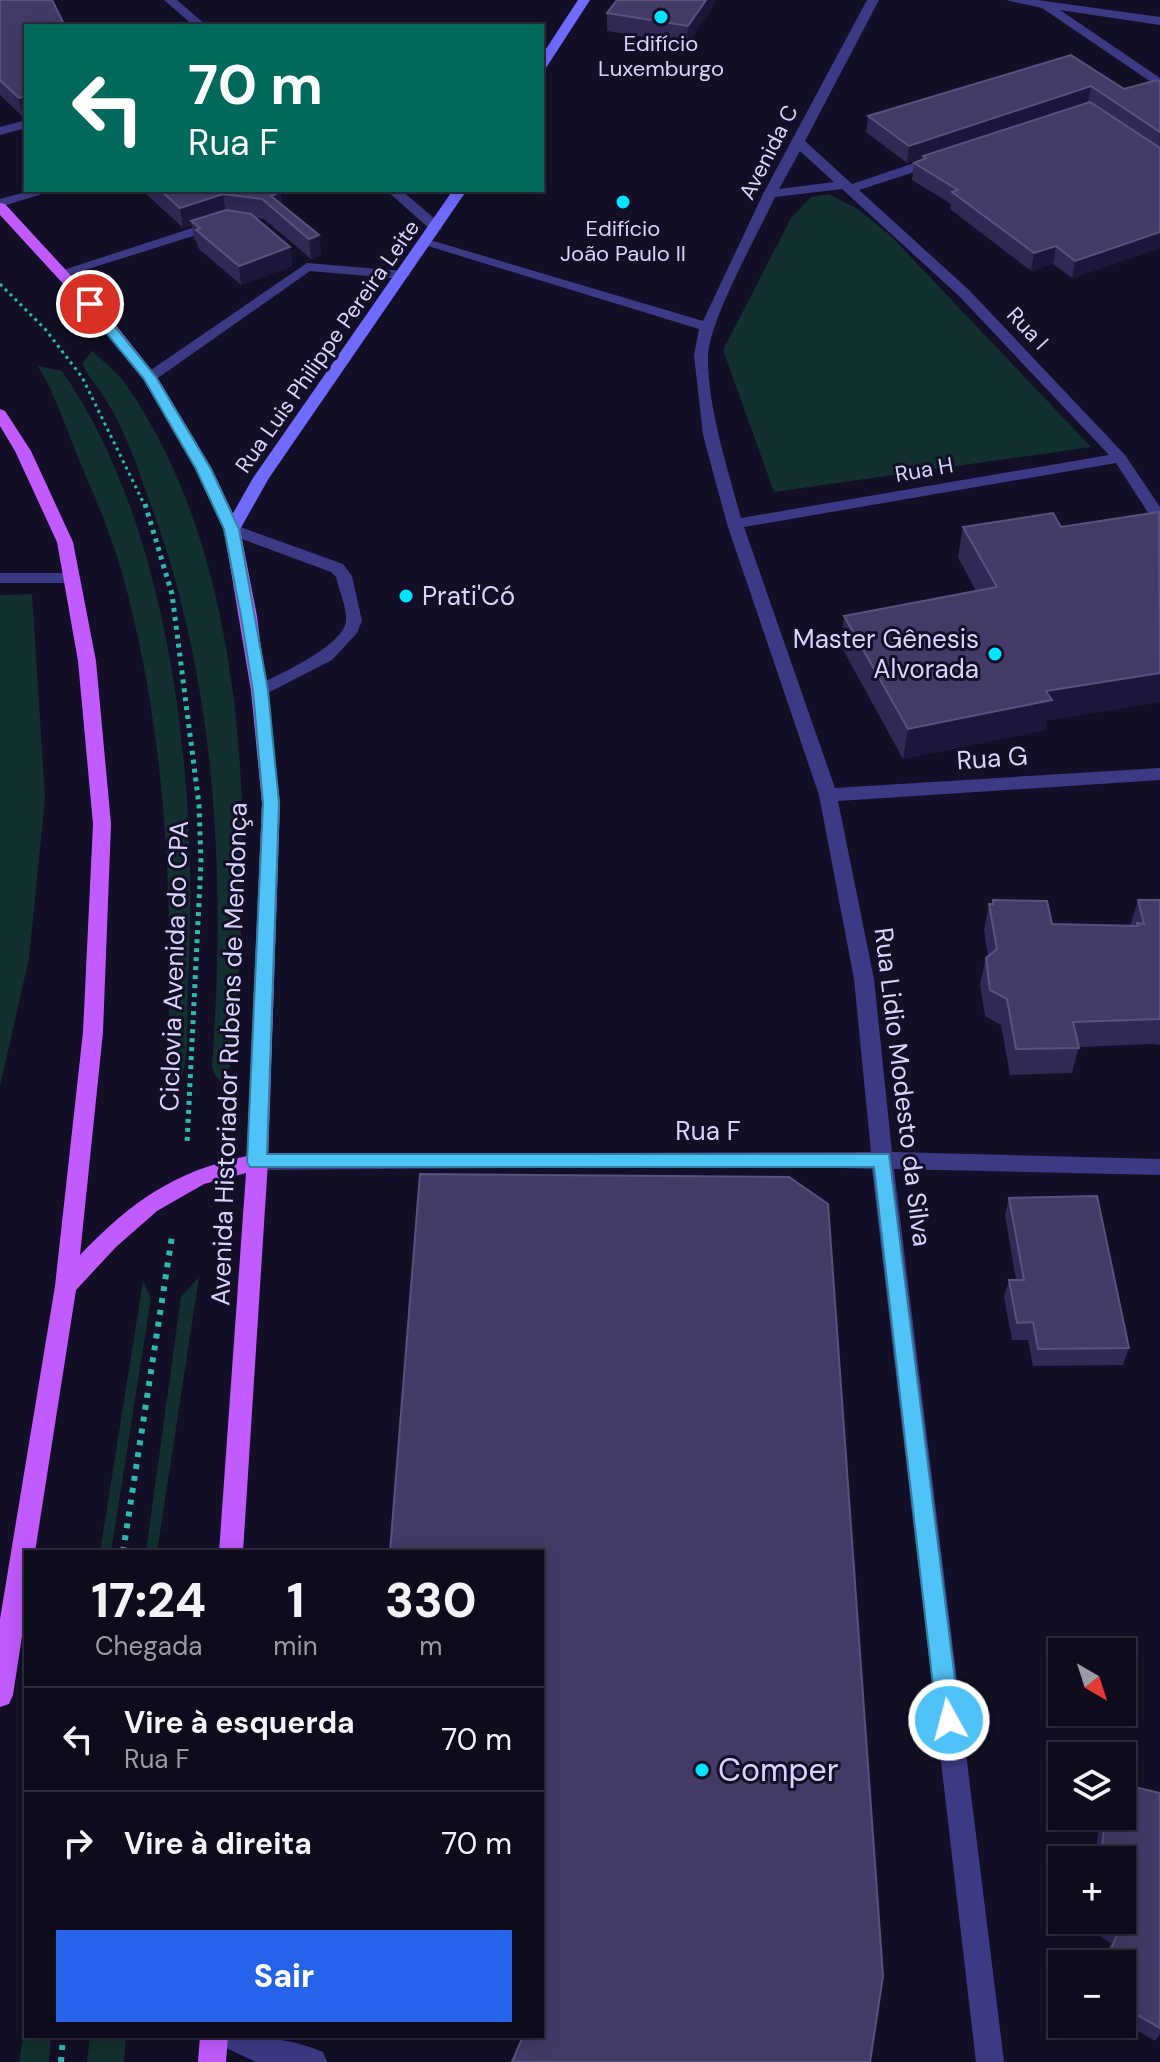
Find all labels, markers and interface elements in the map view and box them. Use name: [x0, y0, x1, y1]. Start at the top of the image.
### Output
marker: Edifício Luxemburgo: [652, 8, 670, 26]
place label: Edifício Luxemburgo: [598, 29, 724, 83]
text: 70 m: [188, 48, 323, 121]
icon: left: [56, 56, 160, 160]
street label: Avenida C: [732, 100, 805, 204]
text: Rua F: [188, 119, 278, 166]
marker: Edifício João Paulo II: [614, 193, 632, 211]
street label: Rua Luis Philippe Pereira Leite: [229, 214, 426, 478]
place label: Edifício João Paulo II: [560, 214, 686, 268]
pin: [56, 270, 124, 338]
icon: arrive: [68, 282, 112, 326]
street label: Rua I: [1000, 301, 1055, 356]
street label: Rua H: [893, 450, 955, 489]
place label: Prati'Có: [422, 579, 515, 613]
marker: Prati'Có: [397, 587, 415, 605]
place label: Master Gênesis Alvorada: [793, 622, 979, 686]
marker: Master Gênesis Alvorada: [986, 645, 1004, 663]
street label: Rua G: [955, 739, 1029, 777]
street label: Avenida Historiador Rubens de Mendonça: [203, 802, 255, 1306]
street label: Ciclovia Avenida do CPA: [152, 820, 196, 1112]
street label: Rua Lidio Modesto da Silva: [867, 926, 939, 1248]
street label: Rua F: [675, 1114, 741, 1148]
text: 17:24: [91, 1569, 206, 1632]
text: 1: [287, 1569, 304, 1632]
text: 330: [385, 1569, 477, 1632]
text: Chegada: [95, 1629, 202, 1663]
text: min: [273, 1629, 318, 1663]
text: m: [419, 1629, 442, 1663]
north arrow: [1048, 1638, 1136, 1726]
map controls: [1048, 1638, 1136, 2038]
position arrow: [907, 1678, 991, 1762]
text: Vire à esquerda: [124, 1703, 355, 1742]
icon: left: [56, 1717, 100, 1761]
text: 70 m: [441, 1720, 512, 1759]
text: Rua F: [124, 1742, 189, 1776]
button: layers: [1048, 1742, 1136, 1830]
place label: Comper: [718, 1749, 839, 1791]
marker: Comper: [693, 1761, 711, 1779]
icon: right: [56, 1821, 100, 1865]
text: Vire à direita: [124, 1824, 312, 1863]
text: 70 m: [441, 1824, 512, 1863]
button: +: [1048, 1846, 1136, 1934]
button: Sair: [56, 1930, 512, 2022]
button: −: [1048, 1950, 1136, 2038]

